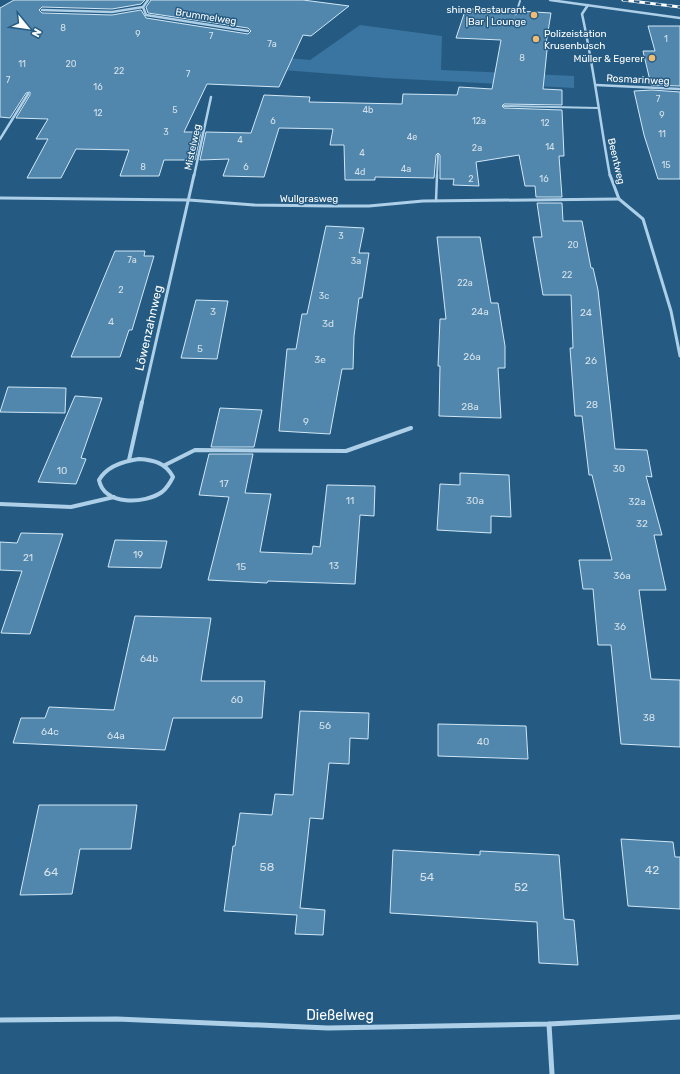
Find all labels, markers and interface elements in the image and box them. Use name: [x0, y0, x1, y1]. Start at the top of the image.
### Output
place label: shine Restaurant |Bar | Lounge: [447, 4, 526, 28]
street label: Brummelweg: [174, 6, 237, 28]
north arrow: [8, 8, 48, 48]
marker: shine Restaurant |Bar | Lounge: [529, 10, 539, 20]
house number: 8: [60, 23, 66, 33]
text: N: [29, 26, 44, 39]
place label: Polizeistation Krusenbusch: [544, 28, 607, 52]
house number: 9: [135, 29, 141, 39]
house number: 7: [209, 31, 214, 41]
marker: Polizeistation Krusenbusch: [531, 34, 541, 44]
house number: 1: [664, 34, 668, 44]
house number: 7a: [267, 39, 277, 49]
house number: 8: [519, 53, 525, 63]
place label: Müller & Egerer: [573, 53, 644, 65]
marker: Müller & Egerer: [647, 53, 657, 63]
house number: 11: [18, 59, 26, 69]
house number: 20: [66, 59, 77, 69]
house number: 22: [114, 66, 124, 76]
house number: 7: [186, 69, 191, 79]
street label: Rosmarinweg: [606, 72, 670, 88]
house number: 7: [6, 75, 11, 85]
house number: 16: [93, 82, 103, 92]
house number: 7: [656, 94, 661, 104]
house number: 5: [172, 105, 178, 115]
house number: 4b: [363, 105, 373, 115]
house number: 12: [93, 108, 103, 118]
house number: 9: [659, 110, 665, 120]
house number: 6: [270, 116, 276, 126]
house number: 12a: [472, 116, 486, 126]
house number: 12: [540, 118, 550, 128]
street label: Mistelweg: [182, 123, 204, 171]
house number: 3: [163, 127, 169, 137]
house number: 11: [658, 129, 666, 139]
house number: 4e: [407, 132, 417, 142]
house number: 4: [237, 135, 243, 145]
street label: Beentweg: [605, 137, 627, 186]
house number: 14: [545, 142, 555, 152]
house number: 2a: [472, 143, 482, 153]
house number: 4: [359, 148, 365, 158]
house number: 15: [661, 160, 671, 170]
house number: 8: [140, 162, 146, 172]
house number: 6: [243, 162, 249, 172]
house number: 4a: [401, 164, 411, 174]
house number: 4d: [355, 167, 365, 177]
house number: 2: [468, 174, 474, 184]
house number: 16: [539, 174, 549, 184]
street label: Wullgrasweg: [280, 193, 338, 205]
house number: 3: [338, 231, 344, 241]
house number: 20: [568, 240, 579, 250]
house number: 7a: [127, 255, 137, 265]
house number: 3a: [351, 256, 361, 266]
house number: 22: [562, 270, 572, 280]
house number: 22a: [457, 278, 473, 288]
street label: Löwenzahnweg: [132, 284, 166, 372]
house number: 2: [118, 285, 124, 295]
house number: 3c: [319, 291, 329, 301]
house number: 3: [210, 306, 216, 318]
house number: 24a: [471, 306, 489, 318]
house number: 24: [580, 307, 592, 319]
house number: 4: [108, 316, 114, 328]
house number: 3d: [322, 318, 334, 330]
house number: 5: [197, 343, 203, 355]
house number: 26a: [463, 351, 481, 363]
house number: 3e: [314, 354, 326, 366]
house number: 26: [585, 355, 597, 367]
house number: 28: [586, 399, 598, 411]
house number: 28a: [461, 401, 479, 413]
house number: 9: [303, 416, 309, 428]
house number: 30: [613, 463, 625, 475]
house number: 10: [57, 465, 67, 477]
house number: 17: [219, 478, 229, 490]
house number: 11: [346, 495, 354, 507]
house number: 30a: [466, 495, 484, 507]
house number: 32a: [628, 496, 646, 508]
house number: 32: [636, 518, 648, 530]
house number: 19: [133, 549, 143, 561]
house number: 21: [23, 552, 33, 564]
house number: 13: [329, 560, 339, 572]
house number: 15: [236, 561, 246, 573]
house number: 36a: [613, 570, 631, 582]
house number: 36: [614, 621, 626, 633]
house number: 64b: [140, 653, 158, 665]
house number: 60: [231, 694, 243, 706]
house number: 38: [643, 712, 655, 724]
house number: 56: [319, 720, 331, 732]
house number: 64c: [41, 726, 59, 738]
house number: 64a: [107, 730, 125, 742]
house number: 40: [477, 736, 489, 748]
house number: 58: [260, 860, 274, 874]
house number: 42: [645, 863, 659, 877]
house number: 64: [44, 865, 59, 879]
house number: 54: [420, 870, 435, 884]
house number: 52: [514, 880, 528, 894]
street label: Dießelweg: [306, 1007, 374, 1024]

